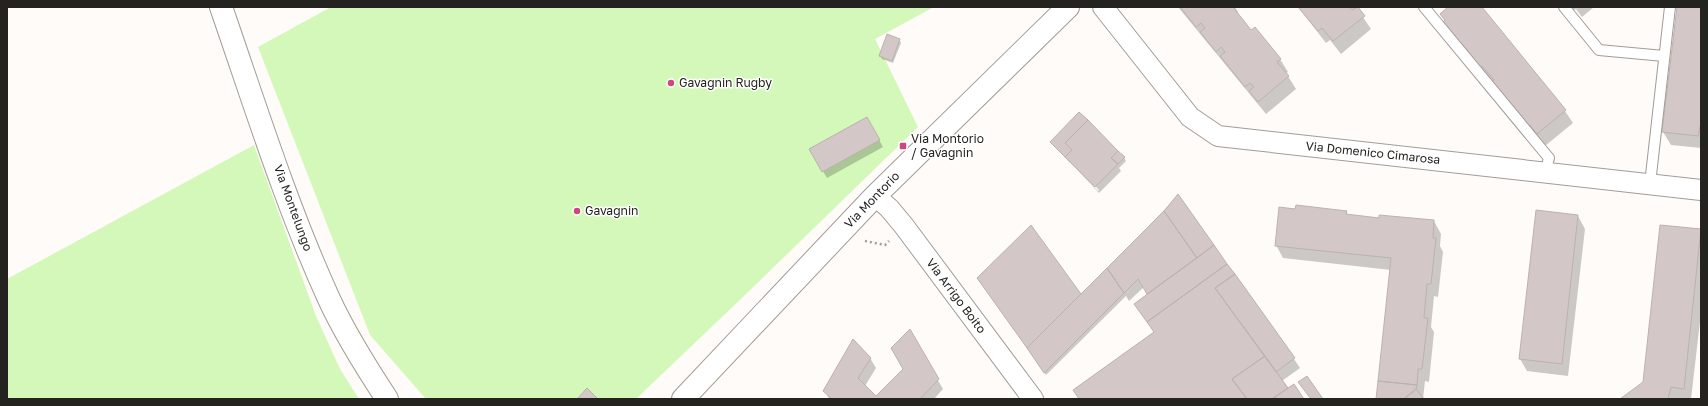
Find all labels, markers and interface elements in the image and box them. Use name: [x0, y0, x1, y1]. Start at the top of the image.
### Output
place label: Gavagnin Rugby: [679, 75, 772, 90]
marker: Gavagnin Rugby: [666, 78, 676, 88]
place label: Via Montorio / Gavagnin: [911, 131, 984, 160]
street label: Via Domenico Cimarosa: [1305, 138, 1441, 167]
marker: Via Montorio / Gavagnin: [898, 141, 908, 151]
street label: Via Montelungo: [271, 163, 316, 253]
street label: Via Montorio: [841, 168, 902, 231]
place label: Gavagnin: [585, 203, 639, 218]
marker: Gavagnin: [572, 206, 582, 216]
street label: Via Arrigo Boito: [923, 255, 989, 336]

